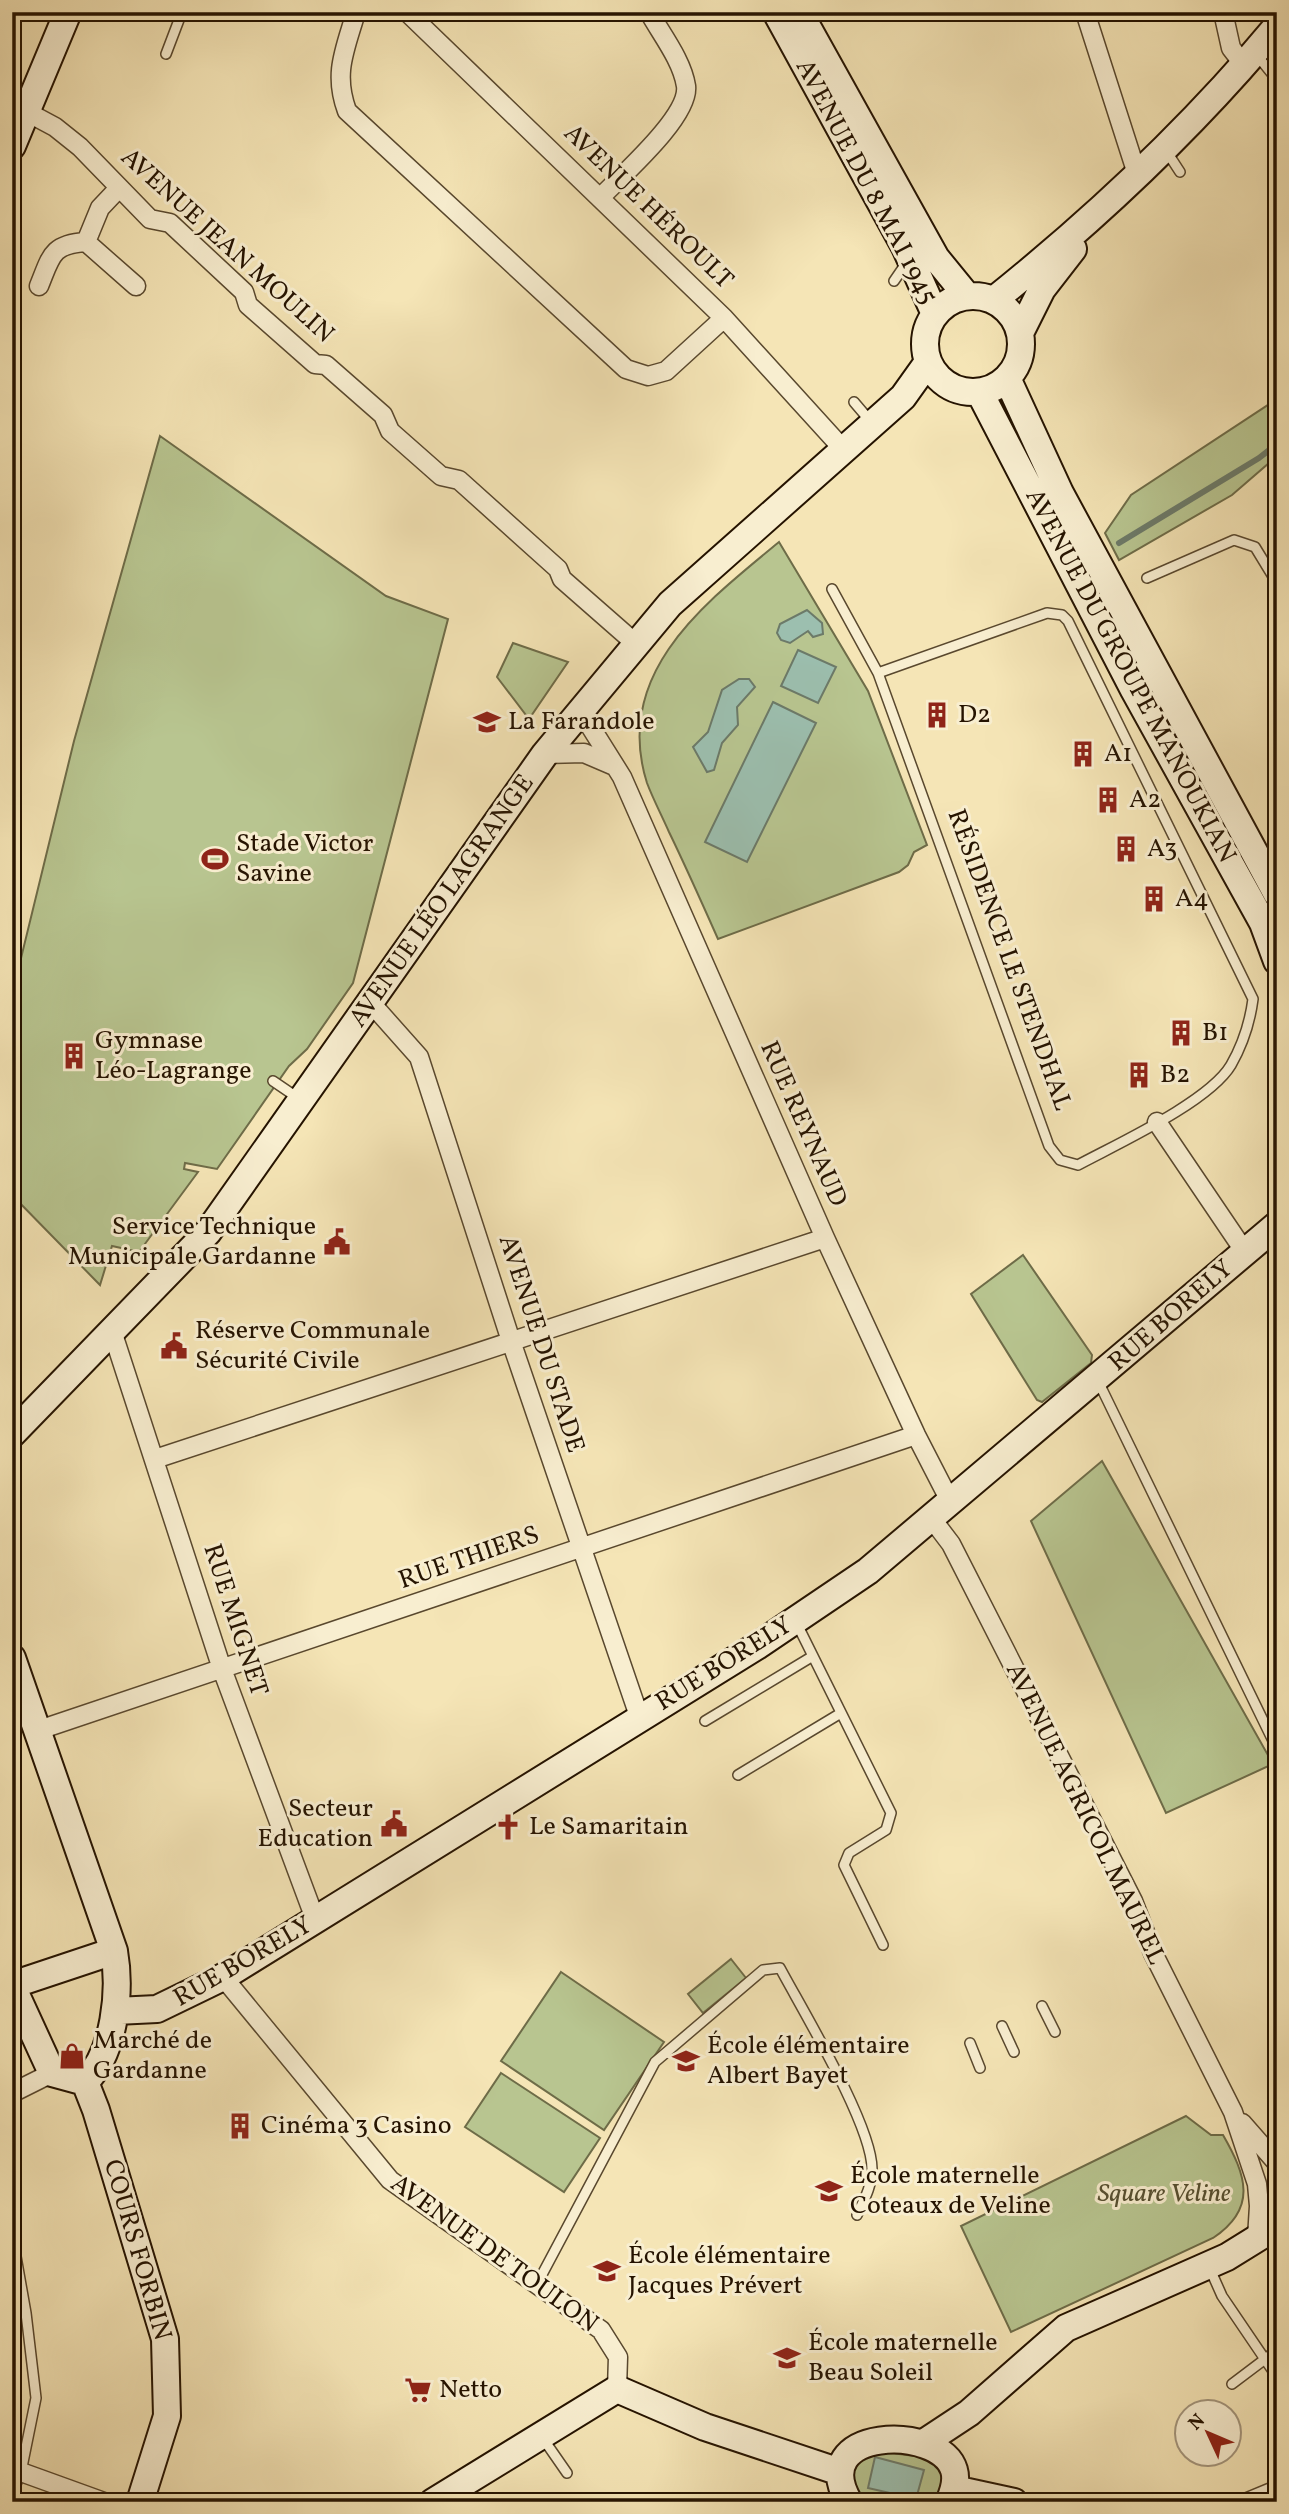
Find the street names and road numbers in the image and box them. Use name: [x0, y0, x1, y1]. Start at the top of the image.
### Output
street label: AVENUE DU 8 MAI 1945: [786, 53, 946, 311]
street label: AVENUE HÉROULT: [555, 116, 741, 298]
street label: AVENUE JEAN MOULIN: [112, 140, 342, 352]
street label: AVENUE DU GROUPE MANOUKIAN: [1016, 482, 1244, 870]
street label: AVENUE LÉO LAGRANGE: [341, 767, 543, 1035]
street label: RÉSIDENCE LE STENDHAL: [938, 804, 1080, 1116]
street label: RUE REYNAUD: [750, 1035, 856, 1213]
street label: AVENUE DU STADE: [489, 1231, 593, 1457]
street label: RUE BORELY: [1101, 1252, 1241, 1380]
street label: RUE THIERS: [394, 1517, 544, 1599]
street label: RUE MIGNET: [193, 1539, 277, 1701]
street label: RUE BORELY: [649, 1608, 799, 1720]
street label: AVENUE AGRICOL MAUREL: [996, 1657, 1174, 1971]
street label: RUE BORELY: [167, 1908, 319, 2016]
street label: COURS FORBIN: [94, 2155, 180, 2345]
street label: AVENUE DE TOULON: [383, 2166, 605, 2342]

